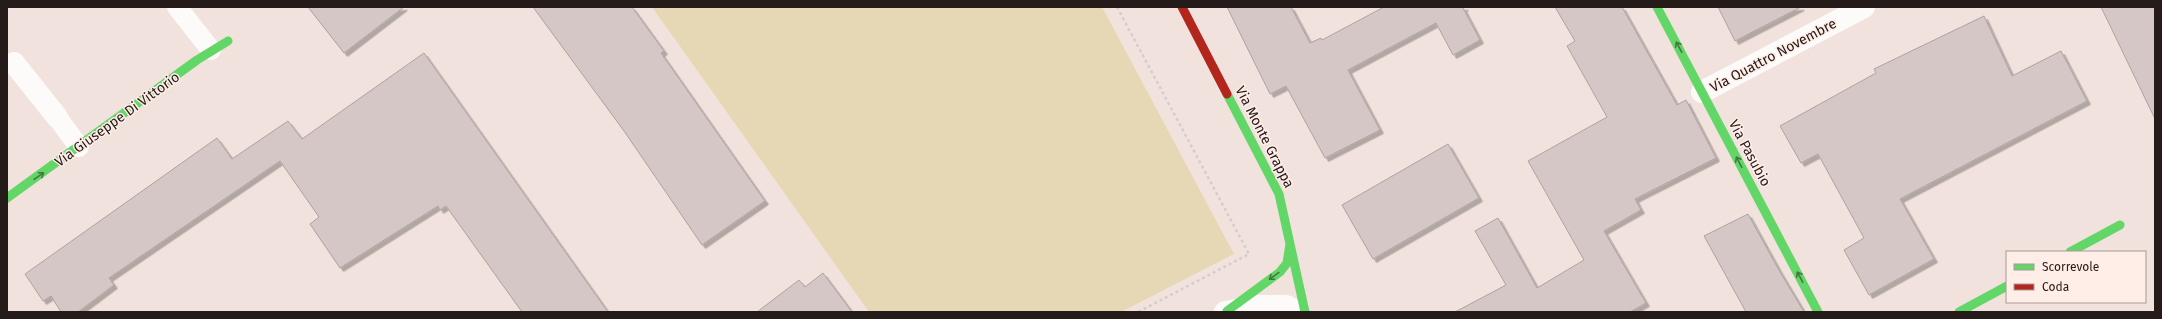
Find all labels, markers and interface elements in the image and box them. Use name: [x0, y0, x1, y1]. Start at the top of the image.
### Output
street label: Via Quattro Novembre: [1707, 15, 1839, 96]
one-way arrow: [1674, 42, 1682, 54]
street label: Via Giuseppe Di Vittorio: [52, 68, 183, 170]
street label: Via Monte Grappa: [1232, 83, 1298, 191]
street label: Via Pasubio: [1725, 117, 1774, 189]
one-way arrow: [1735, 157, 1742, 169]
one-way arrow: [33, 171, 44, 180]
legend: [2006, 251, 2146, 303]
text: Scorrevole: [2042, 260, 2099, 274]
one-way arrow: [1269, 272, 1280, 280]
one-way arrow: [1795, 272, 1803, 284]
text: Coda: [2042, 280, 2069, 294]

